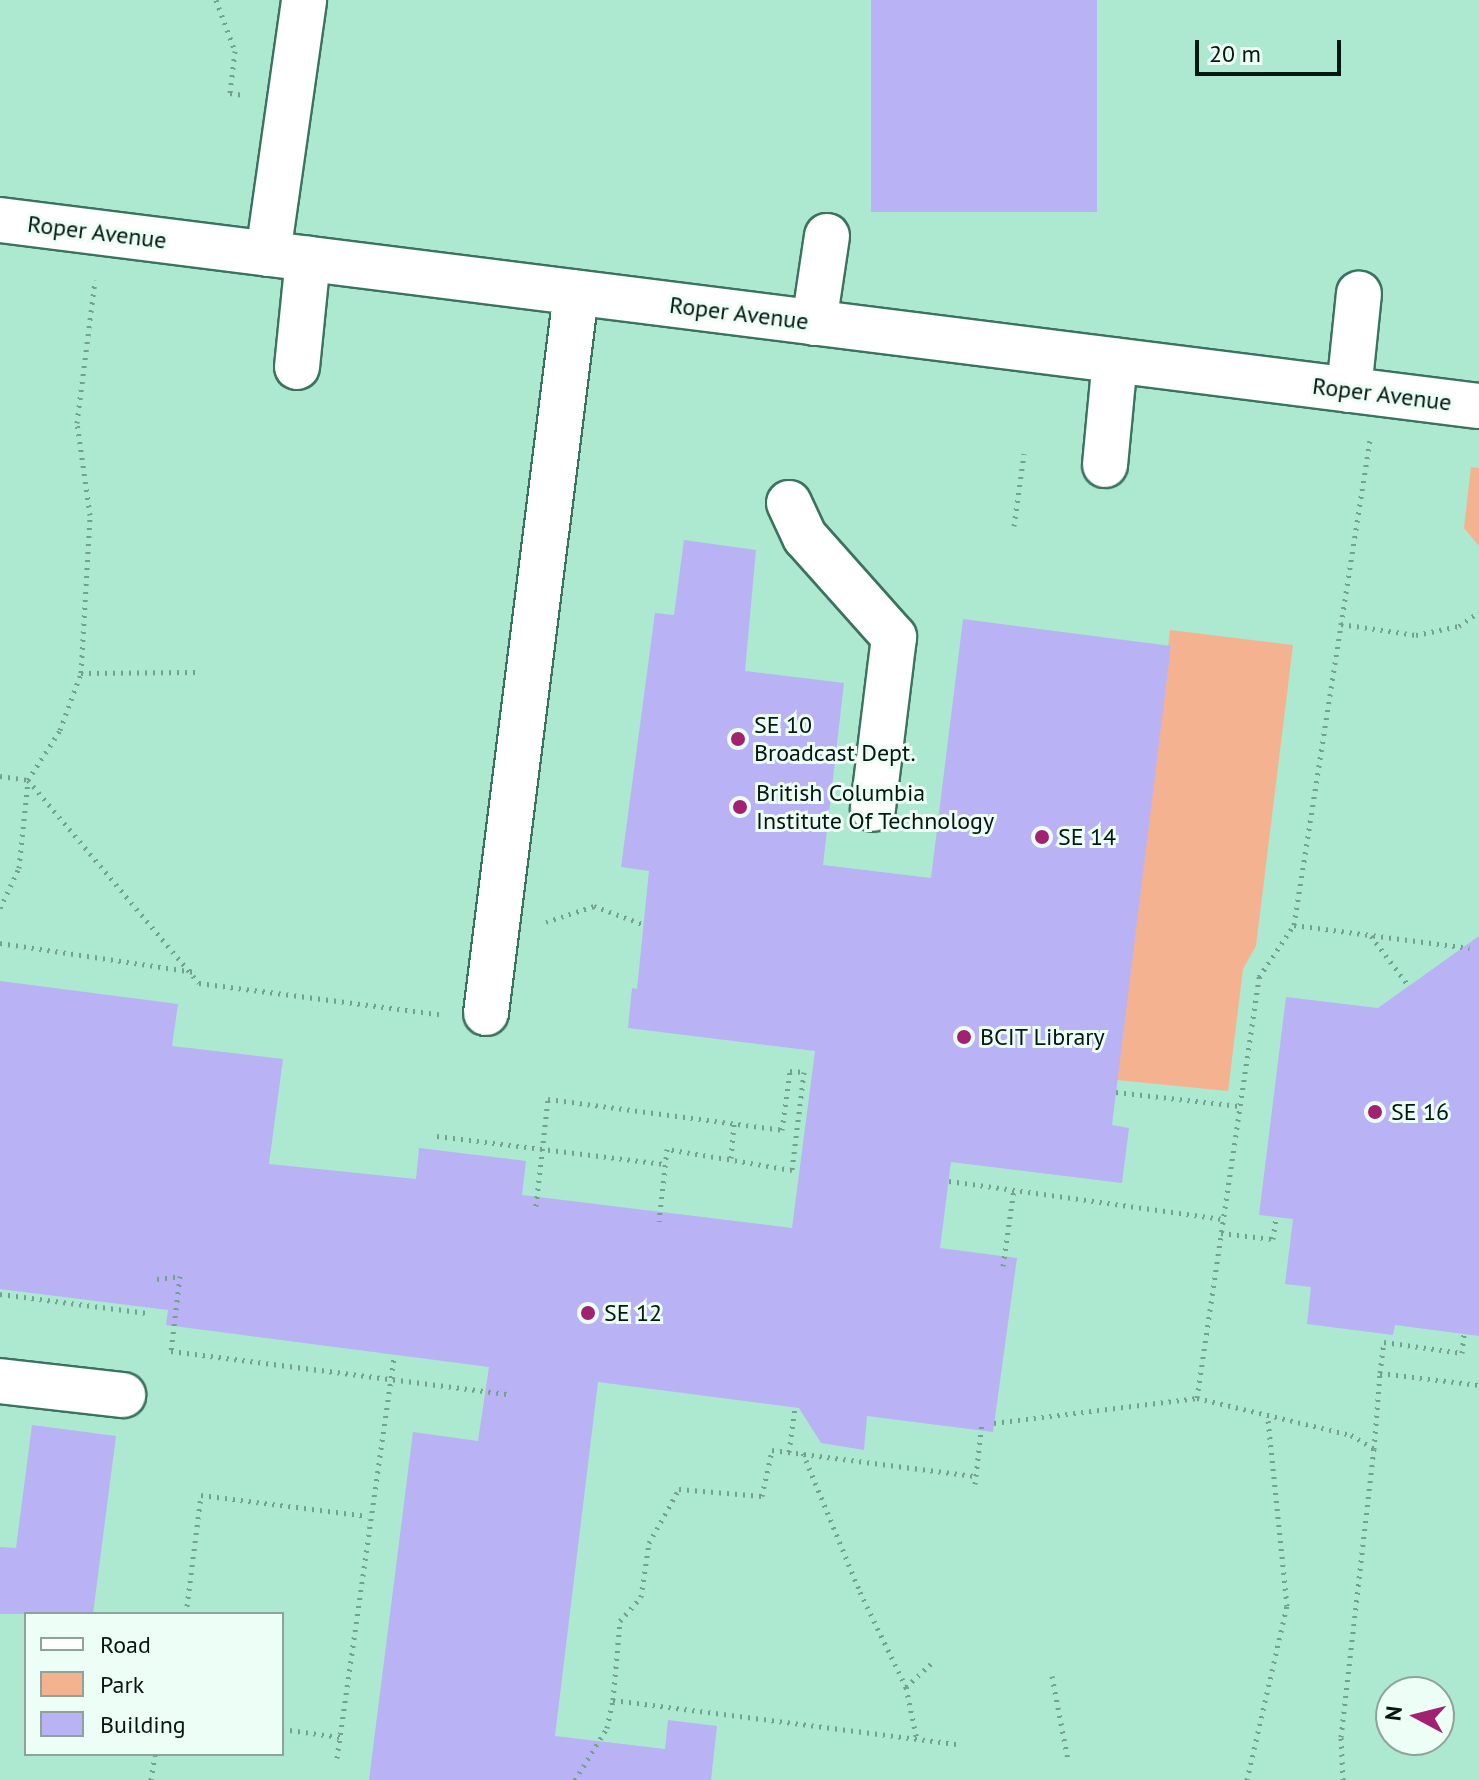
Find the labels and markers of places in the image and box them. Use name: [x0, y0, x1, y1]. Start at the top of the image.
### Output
place label: SE 10 Broadcast Dept.: [754, 711, 916, 767]
marker: SE 10 Broadcast Dept.: [729, 730, 747, 748]
place label: British Columbia Institute Of Technology: [756, 779, 995, 835]
marker: British Columbia Institute Of Technology: [731, 798, 749, 816]
place label: SE 14: [1058, 823, 1116, 851]
marker: SE 14: [1033, 828, 1051, 846]
place label: BCIT Library: [980, 1023, 1106, 1051]
marker: BCIT Library: [955, 1028, 973, 1046]
place label: SE 16: [1391, 1098, 1449, 1126]
marker: SE 16: [1366, 1103, 1384, 1121]
place label: SE 12: [604, 1299, 662, 1327]
marker: SE 12: [579, 1304, 597, 1322]

